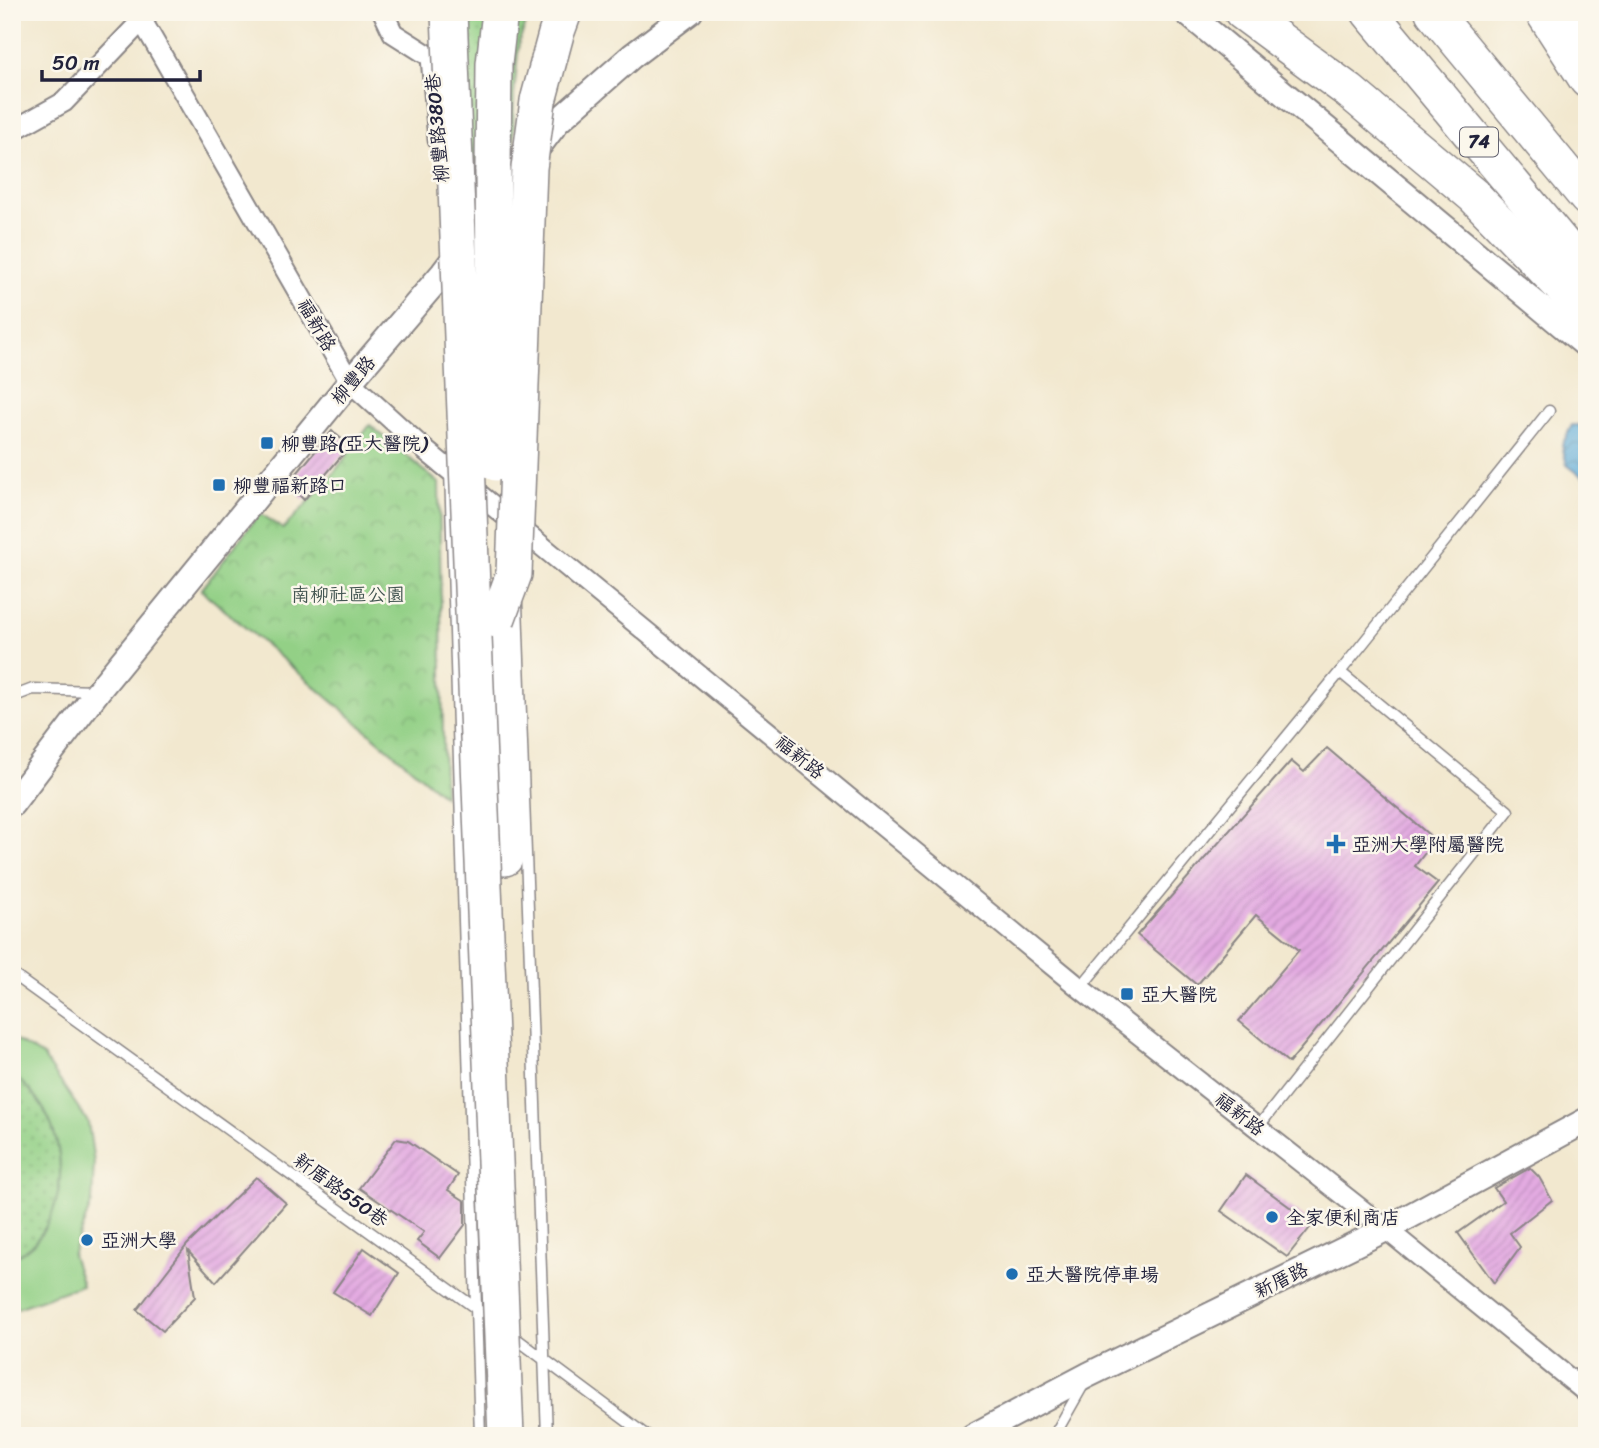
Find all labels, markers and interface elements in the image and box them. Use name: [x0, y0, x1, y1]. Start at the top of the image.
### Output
scale bar: [42, 38, 200, 82]
text: 50 m: [52, 44, 100, 82]
street label: 柳豐路380巷: [416, 72, 458, 184]
road number: 74: [1460, 127, 1498, 156]
street label: 福新路: [288, 292, 346, 358]
street label: 柳豐路: [322, 348, 384, 412]
place label: 柳豐路(亞大醫院): [281, 427, 429, 460]
marker: 柳豐路(亞大醫院): [259, 435, 275, 451]
place label: 柳豐福新路口: [233, 469, 347, 502]
marker: 柳豐福新路口: [211, 477, 227, 493]
park label: 南柳社區公園: [291, 578, 405, 611]
street label: 福新路: [767, 726, 833, 788]
place label: 亞洲大學附屬醫院: [1352, 828, 1504, 861]
marker: 亞洲大學附屬醫院: [1326, 834, 1346, 854]
place label: 亞大醫院: [1141, 978, 1217, 1011]
marker: 亞大醫院: [1119, 986, 1135, 1002]
street label: 福新路: [1207, 1083, 1273, 1145]
street label: 新厝路550巷: [286, 1144, 396, 1236]
place label: 全家便利商店: [1286, 1201, 1400, 1234]
marker: 全家便利商店: [1264, 1209, 1280, 1225]
place label: 亞洲大學: [101, 1224, 177, 1257]
marker: 亞洲大學: [79, 1232, 95, 1248]
street label: 新厝路: [1248, 1253, 1314, 1307]
place label: 亞大醫院停車場: [1026, 1258, 1159, 1291]
marker: 亞大醫院停車場: [1004, 1266, 1020, 1282]

